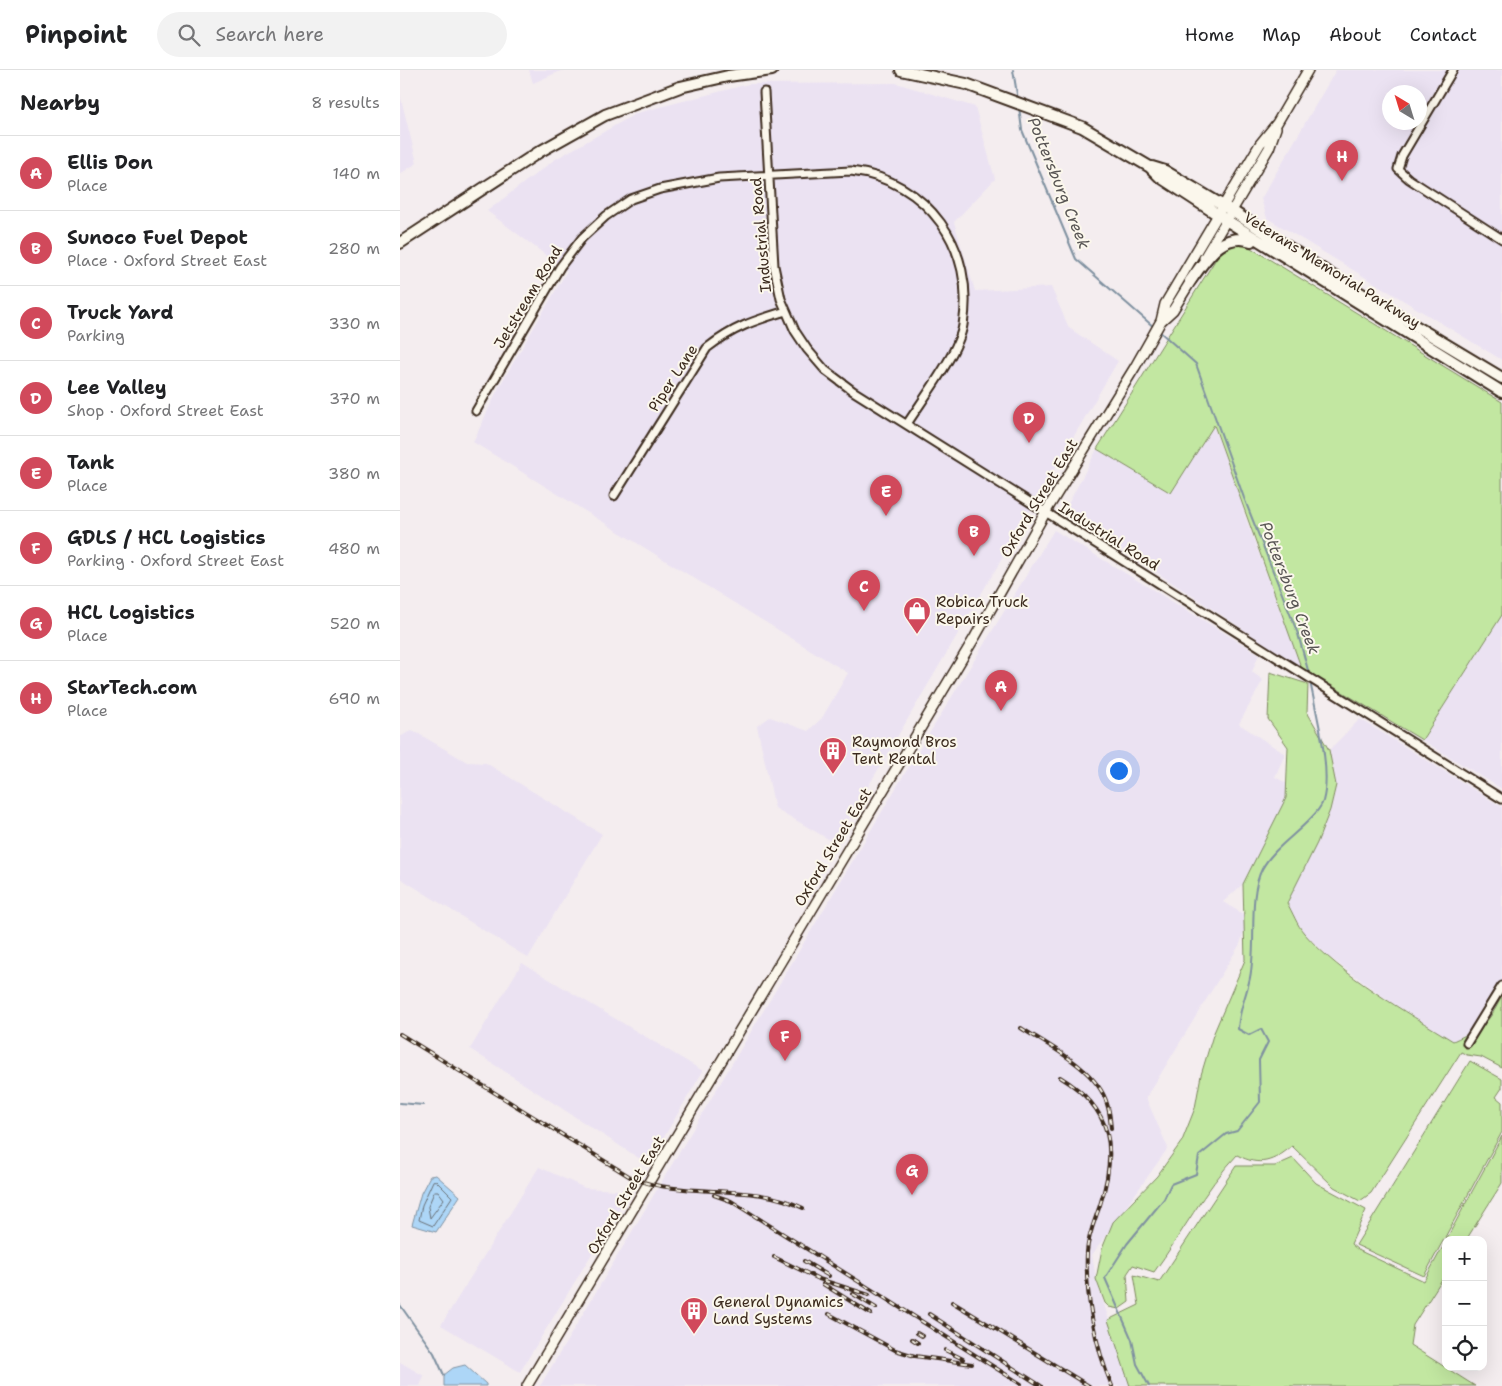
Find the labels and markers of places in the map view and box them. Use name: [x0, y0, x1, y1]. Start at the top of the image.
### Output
pin: H: [1326, 140, 1358, 181]
pin: D: [1013, 402, 1045, 443]
pin: E: [870, 475, 902, 516]
pin: B: [958, 515, 990, 556]
pin: C: [848, 570, 880, 611]
place label: Robica Truck Repairs: [936, 592, 1028, 629]
shop icon: Robica Truck Repairs: [902, 596, 932, 635]
pin: A: [985, 670, 1017, 711]
place label: Raymond Bros Tent Rental: [852, 732, 957, 769]
building icon: Raymond Bros Tent Rental: [818, 736, 848, 775]
pin: F: [769, 1020, 801, 1061]
pin: G: [896, 1154, 928, 1195]
place label: General Dynamics Land Systems: [713, 1292, 844, 1329]
building icon: General Dynamics Land Systems: [679, 1296, 709, 1335]

